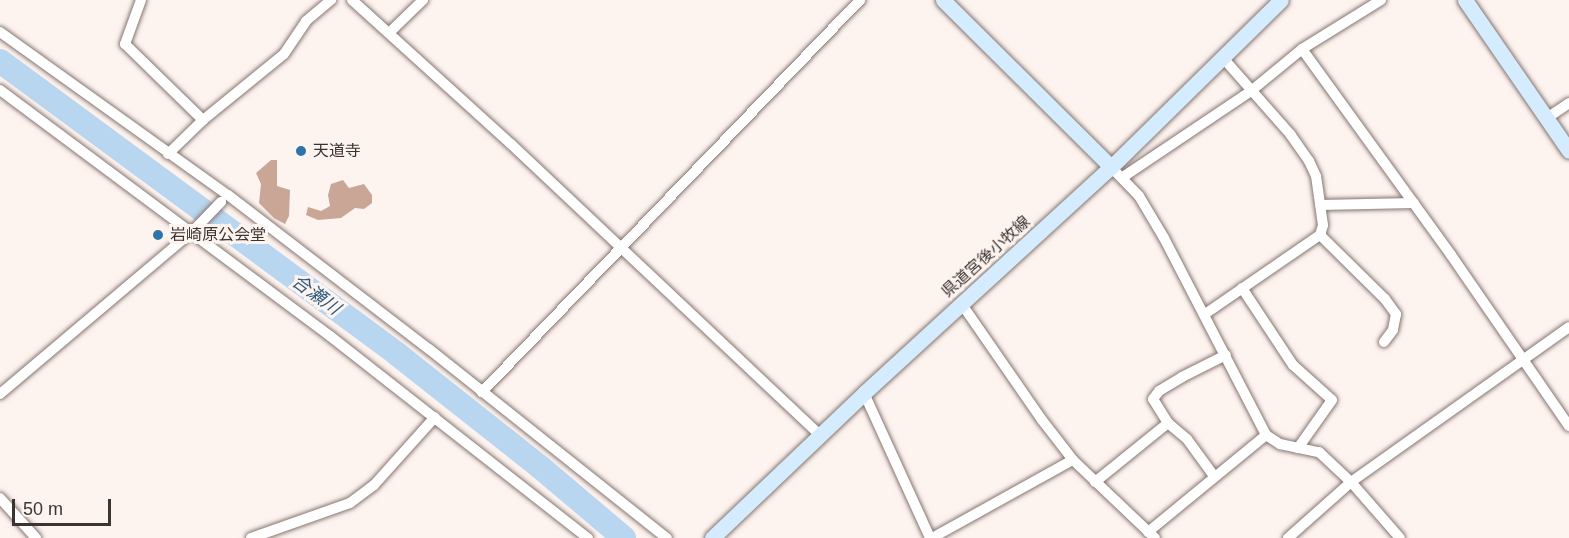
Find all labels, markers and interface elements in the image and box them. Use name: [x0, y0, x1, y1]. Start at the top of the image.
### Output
place label: 天道寺: [313, 141, 361, 161]
marker: 天道寺: [294, 144, 308, 158]
street label: 県道宮後小牧線: [938, 212, 1034, 302]
place label: 岩崎原公会堂: [170, 225, 266, 245]
marker: 岩崎原公会堂: [151, 228, 165, 242]
water label: 合瀬川: [288, 270, 344, 320]
scale bar: [15, 487, 114, 525]
text: 50 m: [23, 499, 63, 519]

